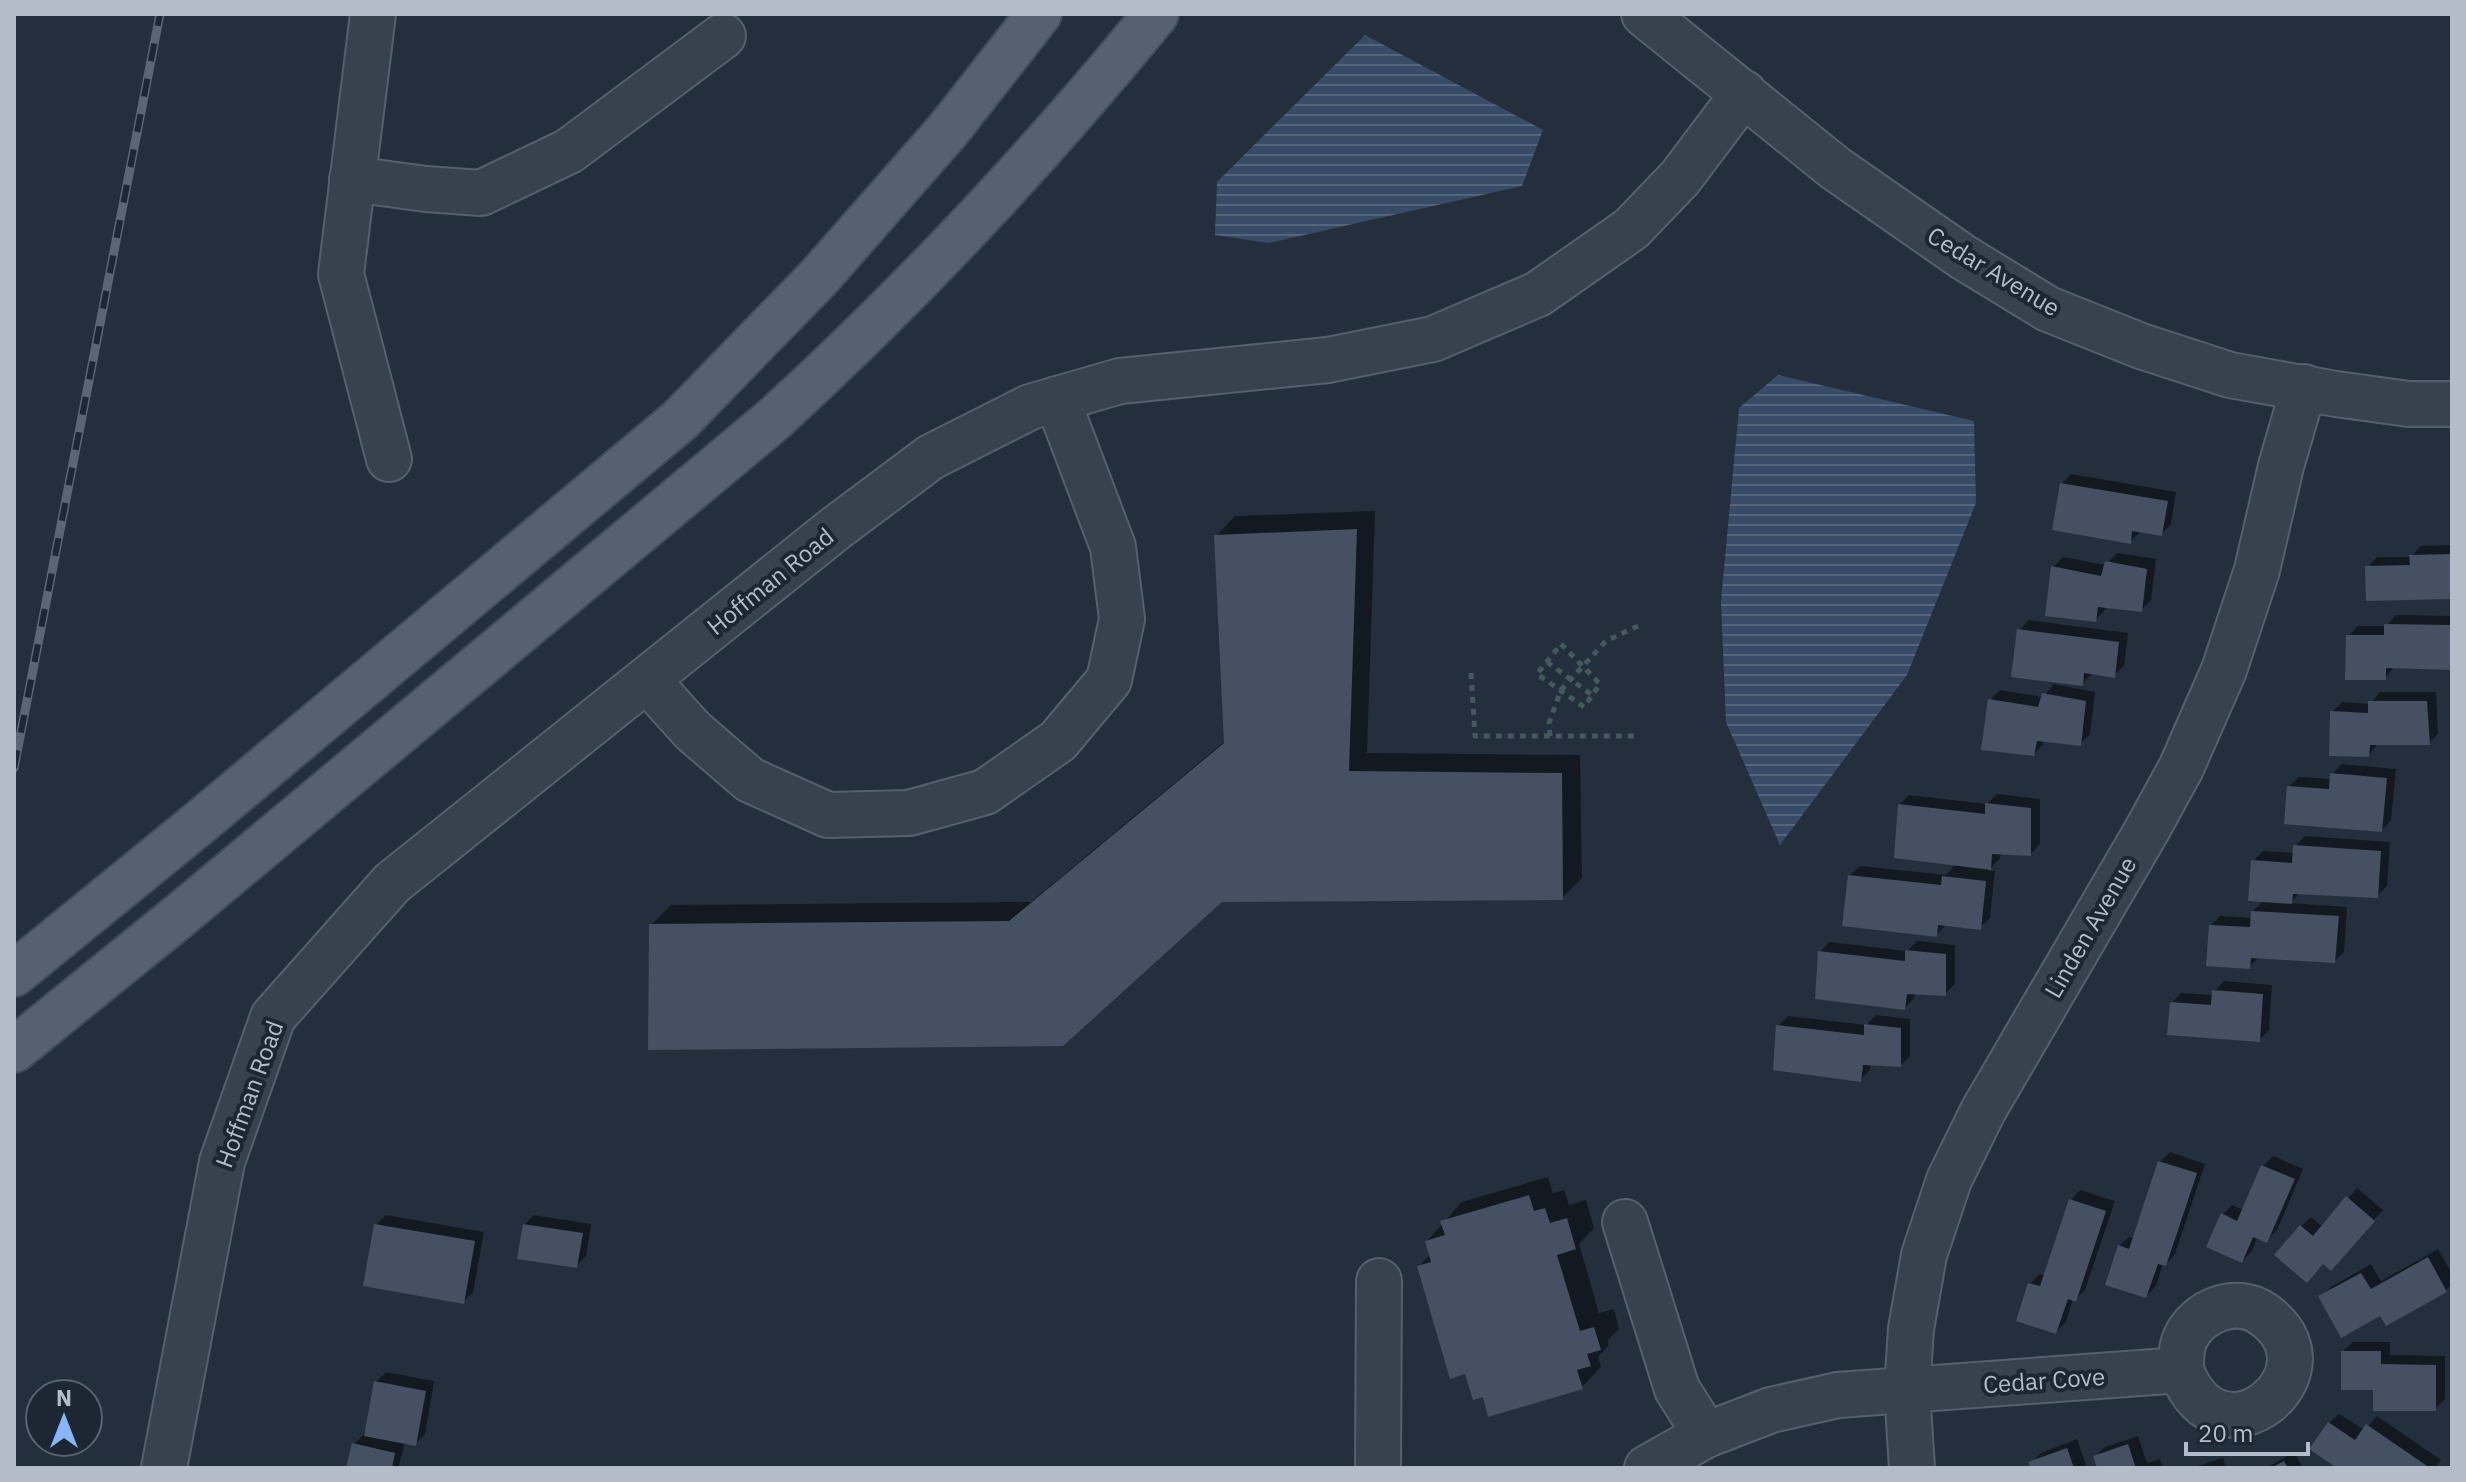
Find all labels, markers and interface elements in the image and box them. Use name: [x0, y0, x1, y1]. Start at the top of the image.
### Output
street label: Cedar Avenue: [1922, 219, 2066, 323]
street label: Hoffman Road: [700, 520, 840, 642]
street label: Linden Avenue: [2037, 851, 2143, 1003]
street label: Hoffman Road: [208, 1016, 290, 1172]
street label: Cedar Cove: [1982, 1360, 2106, 1400]
north arrow: [24, 1378, 104, 1458]
text: N: [56, 1383, 72, 1412]
scale bar: [2186, 1406, 2308, 1456]
text: 20 m: [2198, 1417, 2253, 1449]

